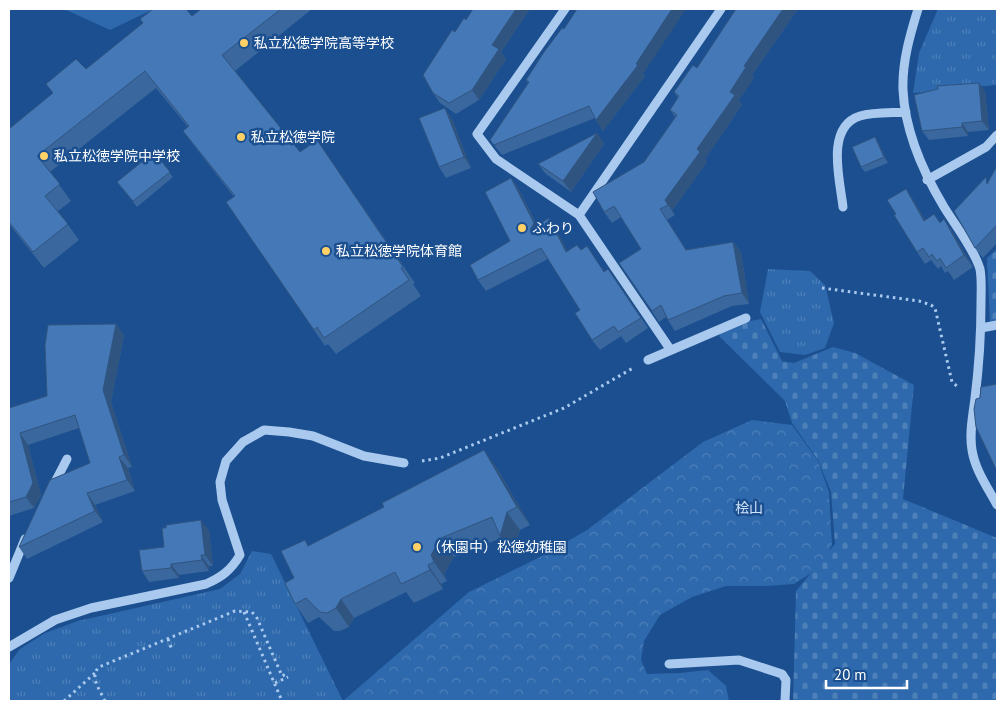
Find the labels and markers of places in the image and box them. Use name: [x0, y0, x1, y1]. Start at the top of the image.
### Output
place label: 私立松徳学院高等学校: [254, 34, 394, 52]
marker: 私立松徳学院高等学校: [238, 37, 250, 49]
place label: 私立松徳学院: [251, 128, 335, 146]
marker: 私立松徳学院: [235, 131, 247, 143]
place label: 私立松徳学院中学校: [54, 147, 180, 165]
marker: 私立松徳学院中学校: [38, 150, 50, 162]
place label: ふわり: [532, 219, 574, 237]
marker: ふわり: [516, 222, 528, 234]
place label: 私立松徳学院体育館: [336, 242, 462, 260]
marker: 私立松徳学院体育館: [320, 245, 332, 257]
place label: （休園中）松徳幼稚園: [427, 538, 567, 556]
marker: （休園中）松徳幼稚園: [411, 541, 423, 553]

